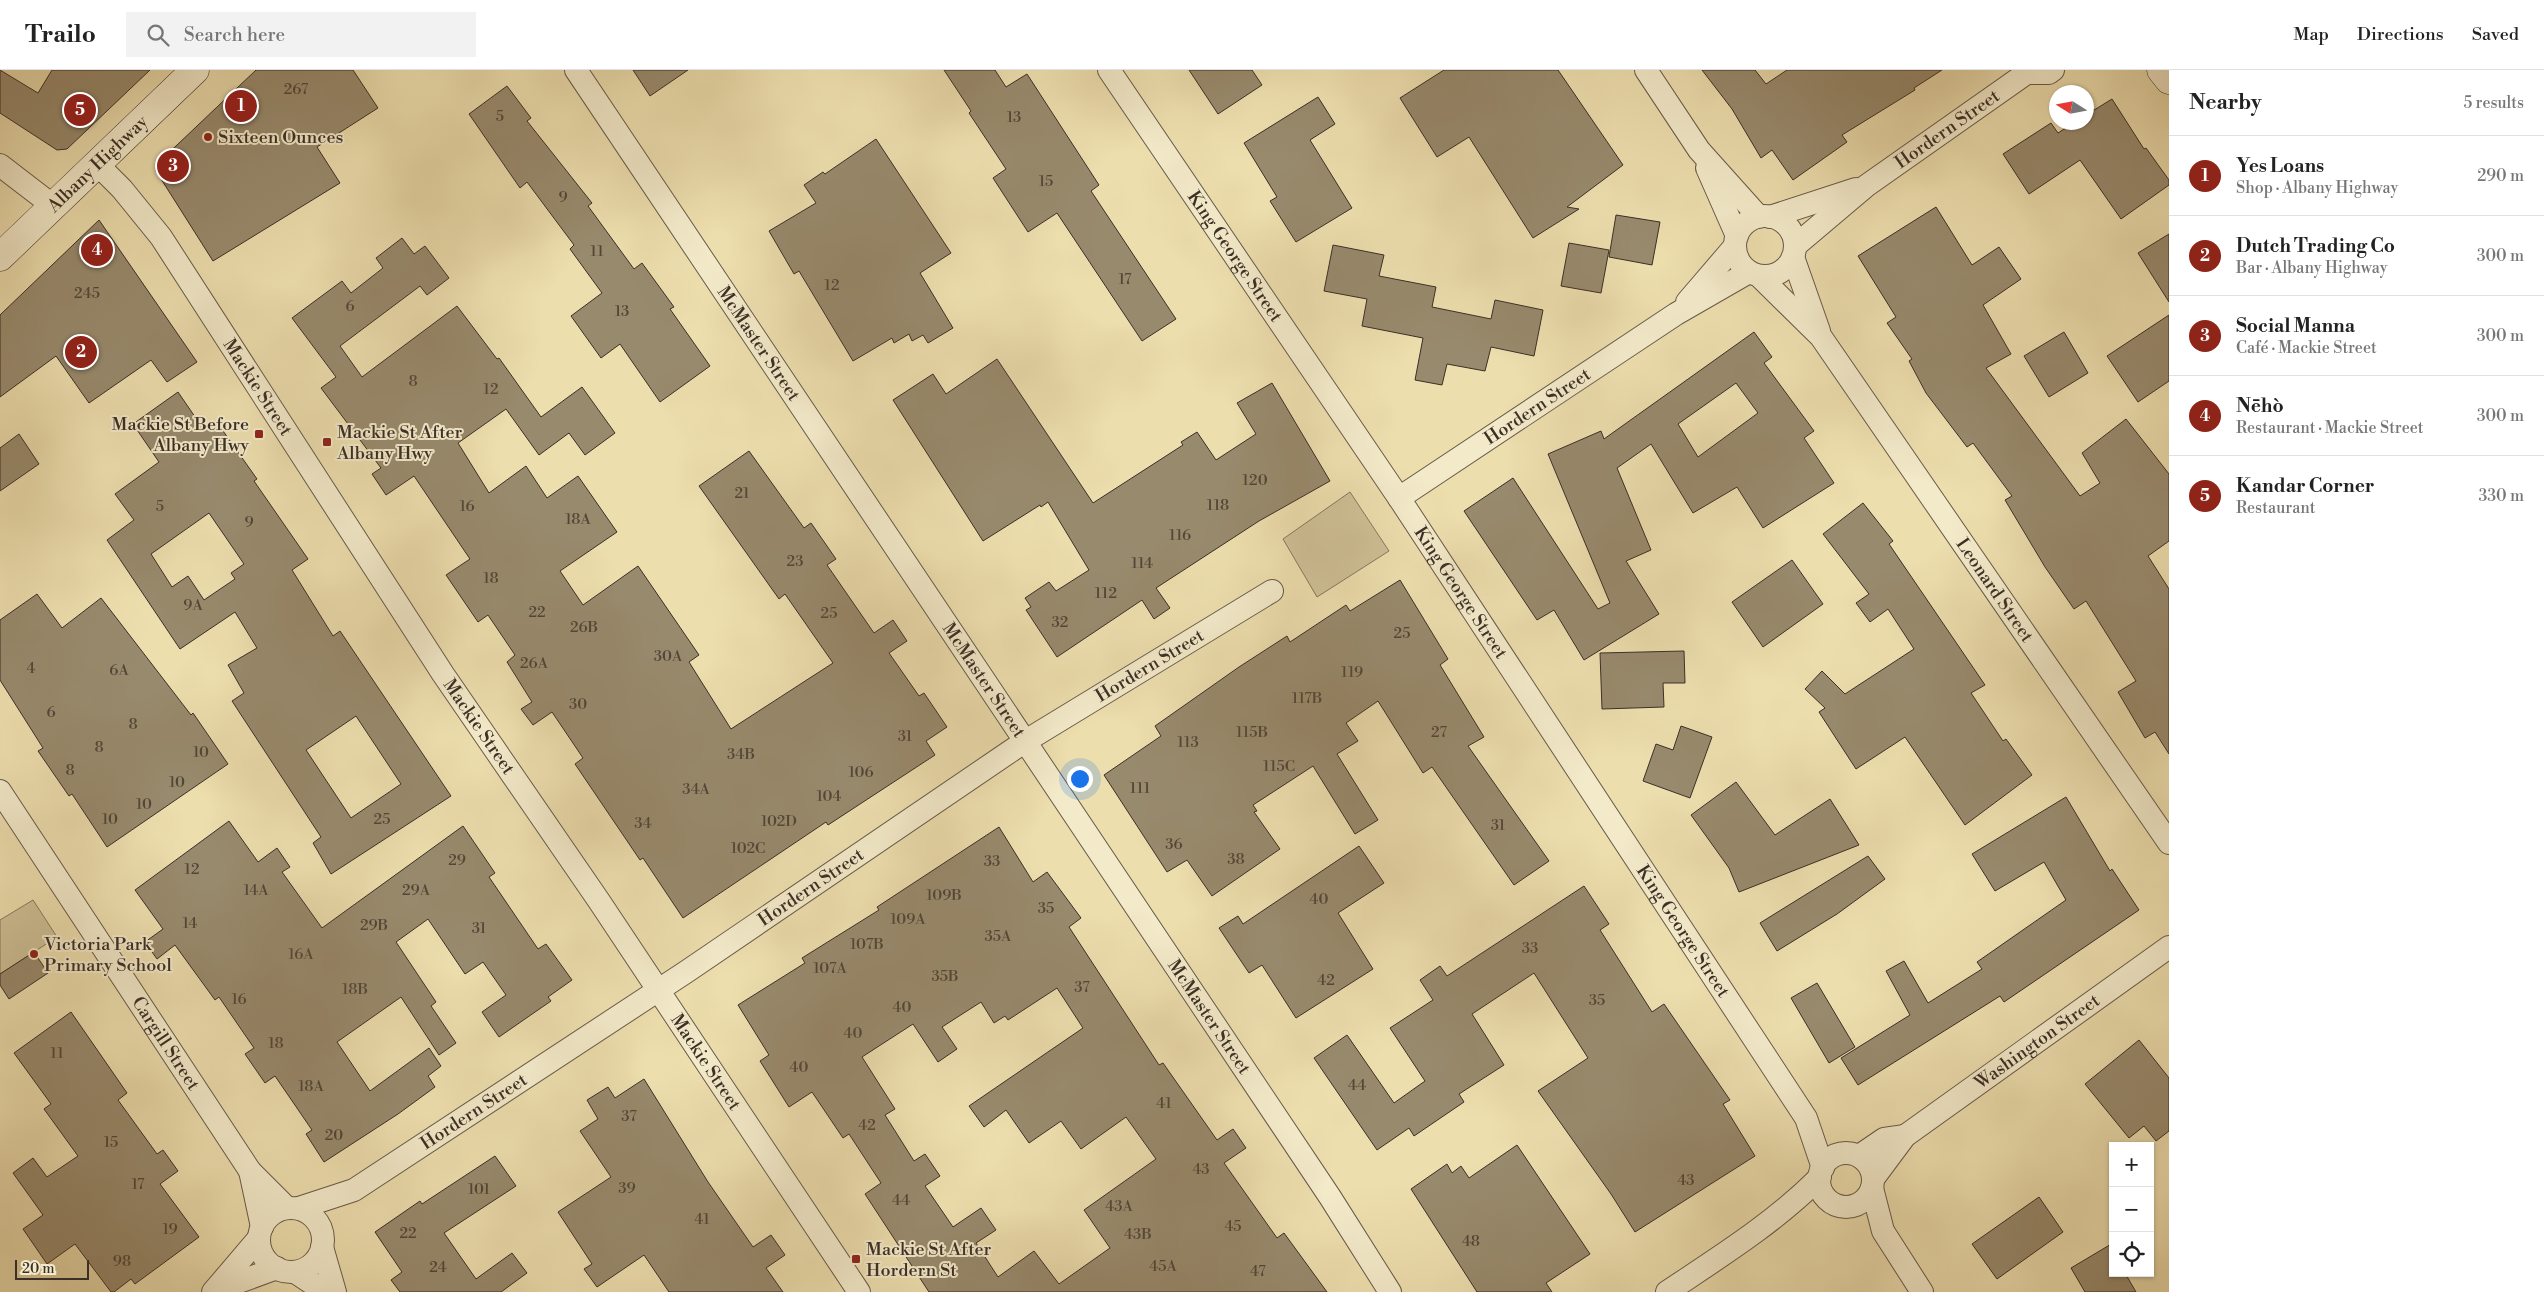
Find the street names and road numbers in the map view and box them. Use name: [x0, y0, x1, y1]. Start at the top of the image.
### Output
street label: Hordern Street: [1890, 84, 2004, 174]
street label: Albany Highway: [42, 110, 153, 218]
street label: King George Street: [1183, 186, 1288, 327]
street label: McMaster Street: [712, 281, 806, 406]
street label: Mackie Street: [218, 334, 298, 441]
street label: Hordern Street: [1480, 362, 1595, 450]
street label: King George Street: [1409, 522, 1513, 664]
street label: Leonard Street: [1951, 533, 2039, 647]
street label: McMaster Street: [937, 618, 1031, 743]
street label: Hordern Street: [1091, 623, 1209, 707]
street label: Mackie Street: [438, 674, 520, 779]
street label: Hordern Street: [753, 843, 869, 931]
street label: King George Street: [1631, 860, 1735, 1002]
street label: McMaster Street: [1163, 955, 1256, 1079]
street label: Washington Street: [1969, 989, 2105, 1095]
street label: Cargill Street: [127, 992, 206, 1095]
street label: Mackie Street: [666, 1009, 747, 1115]
street label: Hordern Street: [416, 1068, 532, 1155]

